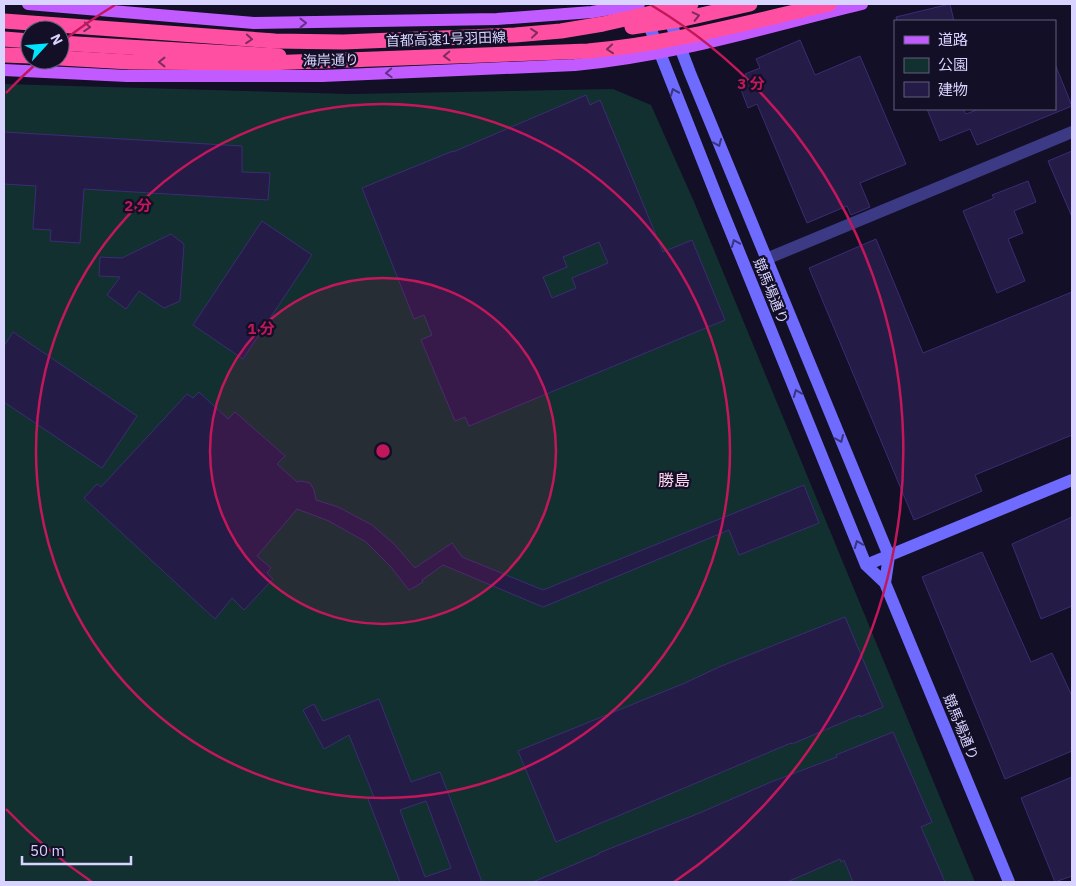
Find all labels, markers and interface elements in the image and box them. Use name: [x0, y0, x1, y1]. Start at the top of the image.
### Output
one-way arrow: [691, 11, 700, 22]
one-way arrow: [300, 18, 308, 28]
north arrow: [20, 20, 70, 70]
legend: [894, 20, 1056, 110]
one-way arrow: [84, 22, 92, 33]
street label: 首都高速1号羽田線: [386, 28, 506, 50]
one-way arrow: [530, 28, 538, 39]
text: 道路: [938, 30, 968, 49]
text: N: [46, 31, 67, 48]
one-way arrow: [246, 33, 254, 44]
one-way arrow: [605, 43, 613, 54]
one-way arrow: [443, 50, 451, 61]
street label: 海岸通り: [303, 51, 359, 69]
text: 公園: [938, 55, 968, 74]
one-way arrow: [158, 57, 166, 67]
one-way arrow: [384, 68, 392, 79]
text: 3 分: [737, 74, 765, 93]
text: 建物: [938, 80, 968, 99]
one-way arrow: [670, 88, 680, 97]
one-way arrow: [712, 138, 723, 147]
text: 2 分: [124, 196, 152, 215]
one-way arrow: [731, 239, 741, 248]
street label: 競馬場通り: [750, 255, 792, 327]
text: 1 分: [247, 319, 275, 338]
one-way arrow: [792, 389, 803, 398]
one-way arrow: [834, 434, 845, 443]
centre of rings: [374, 442, 392, 460]
district label: 勝島: [658, 470, 690, 490]
one-way arrow: [853, 540, 864, 549]
street label: 競馬場通り: [940, 691, 982, 763]
scale bar: [22, 834, 131, 866]
text: 50 m: [30, 841, 65, 860]

